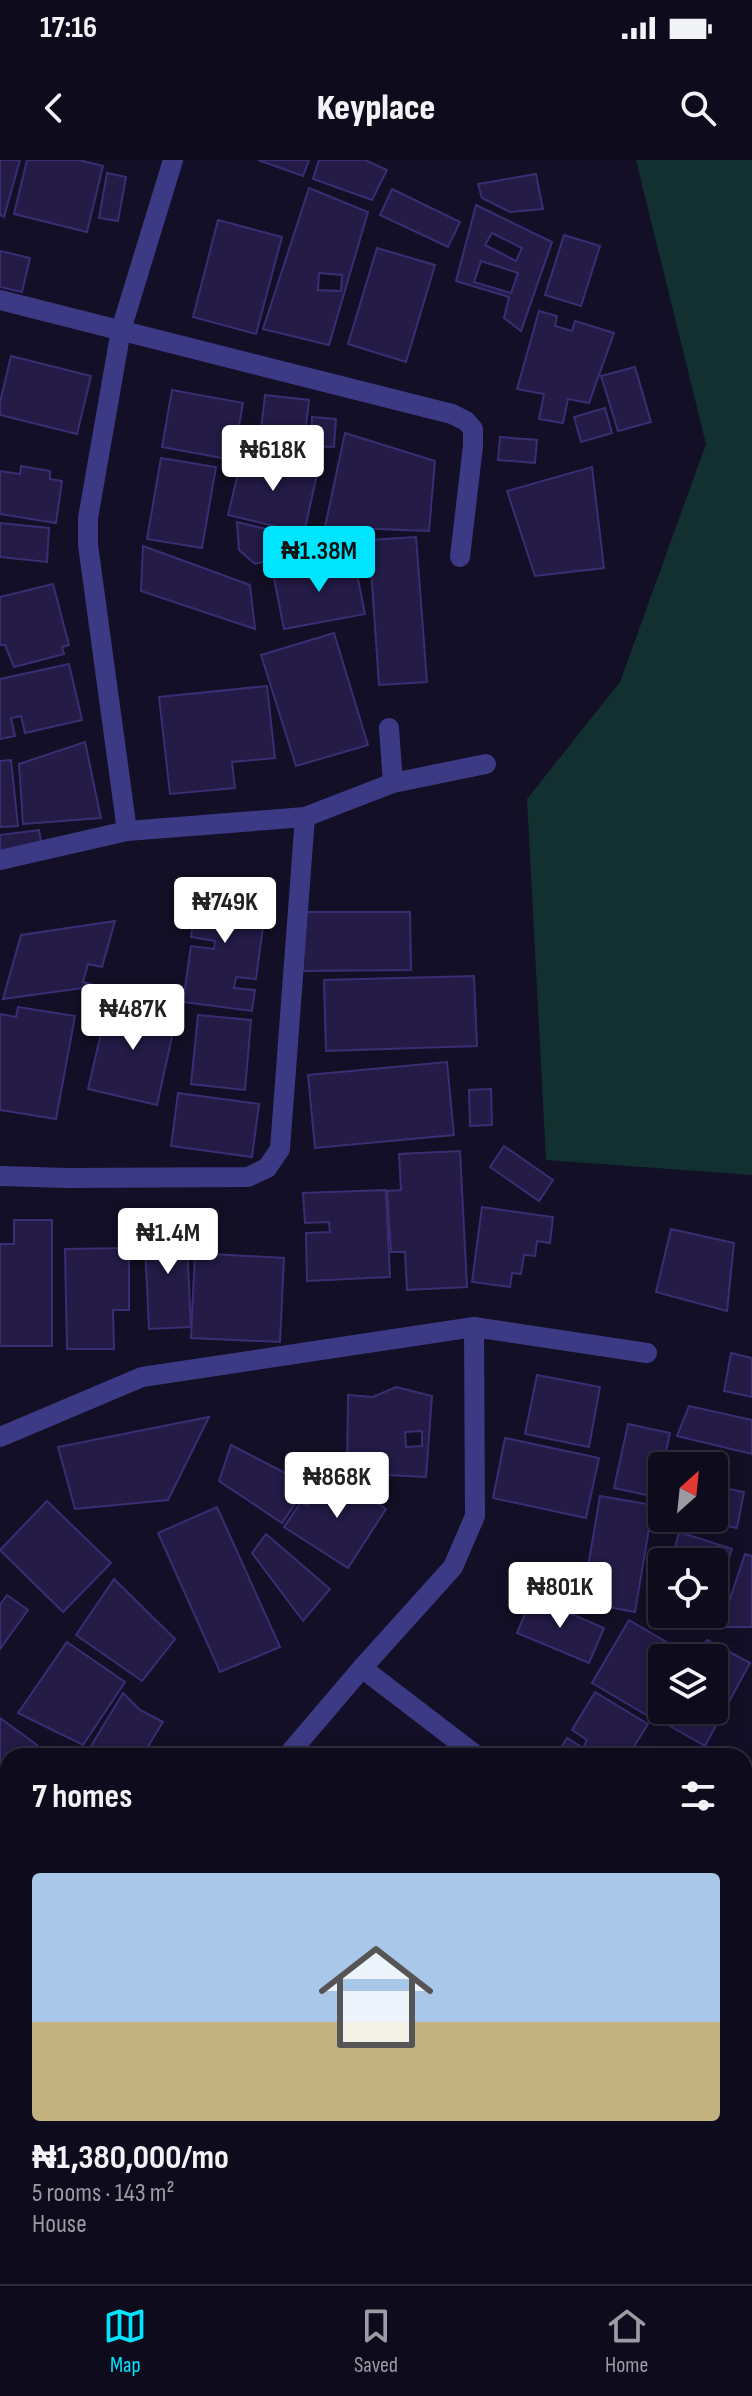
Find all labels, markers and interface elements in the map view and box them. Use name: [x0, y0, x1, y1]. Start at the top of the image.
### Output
text: 17:16: [40, 10, 97, 46]
icon: back: [32, 86, 76, 130]
icon: search: [676, 86, 720, 130]
text: Keyplace: [317, 87, 435, 130]
pin: ₦618K: [217, 425, 329, 493]
text: ₦618K: [240, 435, 306, 466]
pin: ₦1.38M: [254, 526, 384, 594]
text: ₦1.38M: [281, 536, 357, 567]
pin: ₦749K: [169, 877, 281, 945]
text: ₦749K: [192, 887, 258, 918]
pin: ₦487K: [77, 984, 189, 1052]
text: ₦487K: [99, 994, 167, 1025]
pin: ₦1.4M: [112, 1208, 224, 1276]
text: ₦1.4M: [136, 1218, 200, 1249]
pin: ₦868K: [281, 1452, 393, 1520]
north arrow: [648, 1452, 728, 1532]
map controls: [648, 1452, 728, 1724]
text: ₦868K: [303, 1462, 371, 1493]
button: locate: [648, 1548, 728, 1628]
pin: ₦801K: [504, 1562, 616, 1630]
text: ₦801K: [527, 1572, 593, 1603]
button: layers: [648, 1644, 728, 1724]
icon: filters: [676, 1774, 720, 1818]
text: 7 homes: [32, 1776, 132, 1817]
icon: home: [304, 1925, 448, 2069]
text: ₦1,380,000/mo: [32, 2137, 229, 2178]
text: 5 rooms · 143 m²: [32, 2178, 175, 2209]
text: House: [32, 2209, 87, 2240]
tab: Map: [103, 2304, 147, 2379]
tab: Saved: [354, 2304, 398, 2379]
tab: Home: [605, 2304, 649, 2379]

